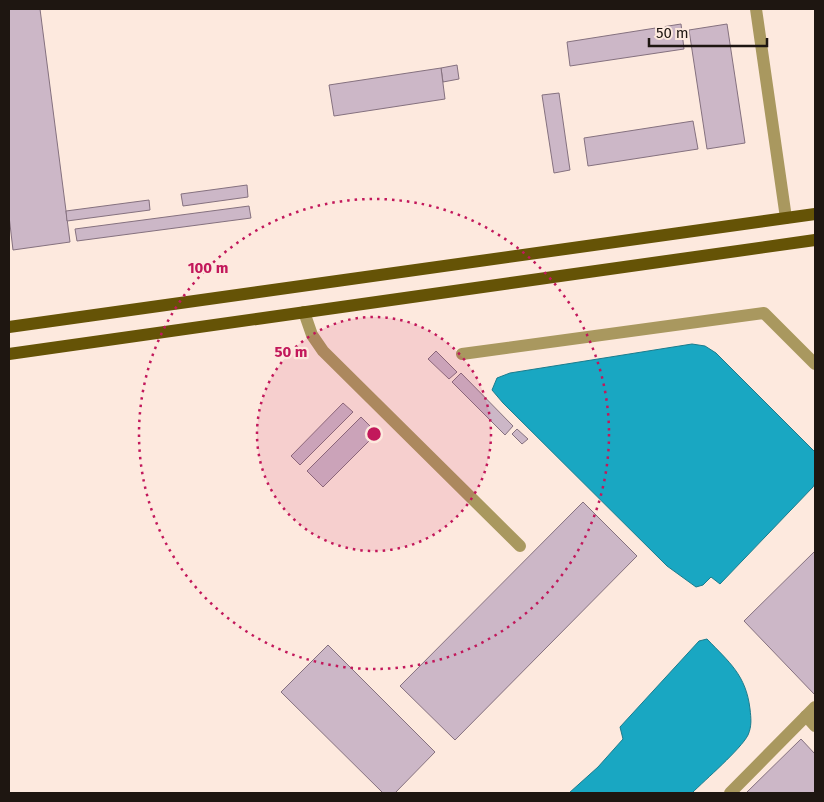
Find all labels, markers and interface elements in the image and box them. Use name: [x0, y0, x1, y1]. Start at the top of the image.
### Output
scale bar: [649, 15, 766, 47]
text: 50 m: [656, 24, 689, 42]
text: 100 m: [188, 259, 228, 277]
text: 50 m: [274, 343, 308, 361]
centre of rings: [365, 425, 383, 443]

